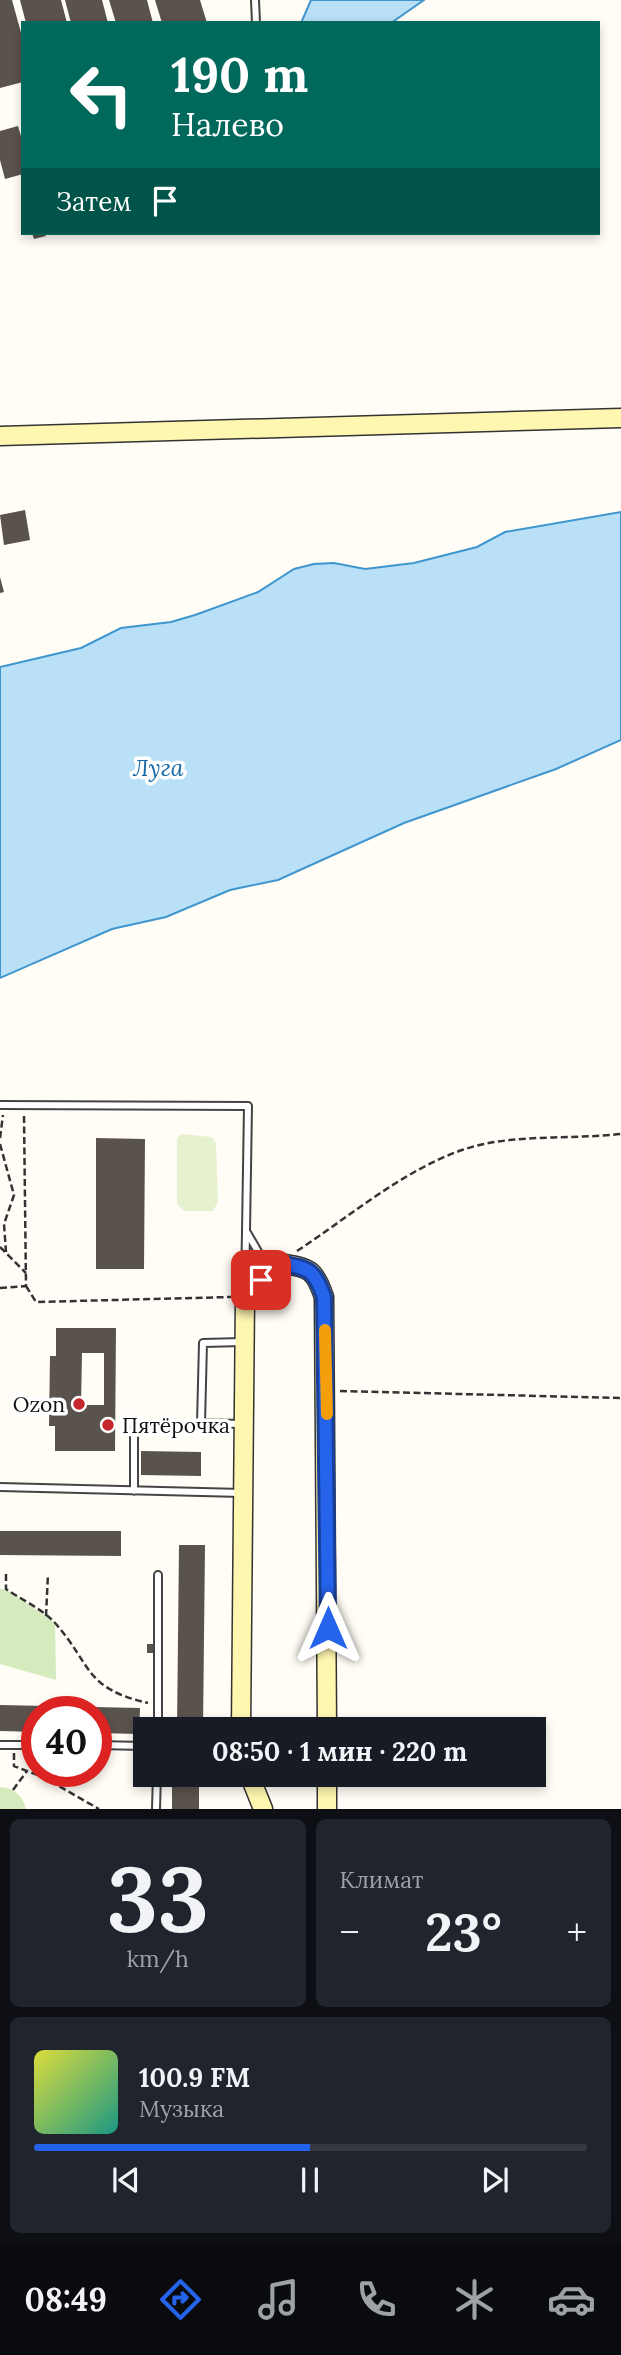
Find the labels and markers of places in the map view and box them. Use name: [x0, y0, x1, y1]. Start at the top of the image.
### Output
pin: [231, 1250, 291, 1310]
place label: Ozon: [13, 1391, 65, 1418]
marker: Ozon: [71, 1396, 87, 1412]
place label: Пятёрочка: [122, 1412, 230, 1439]
marker: Пятёрочка: [100, 1417, 116, 1433]

